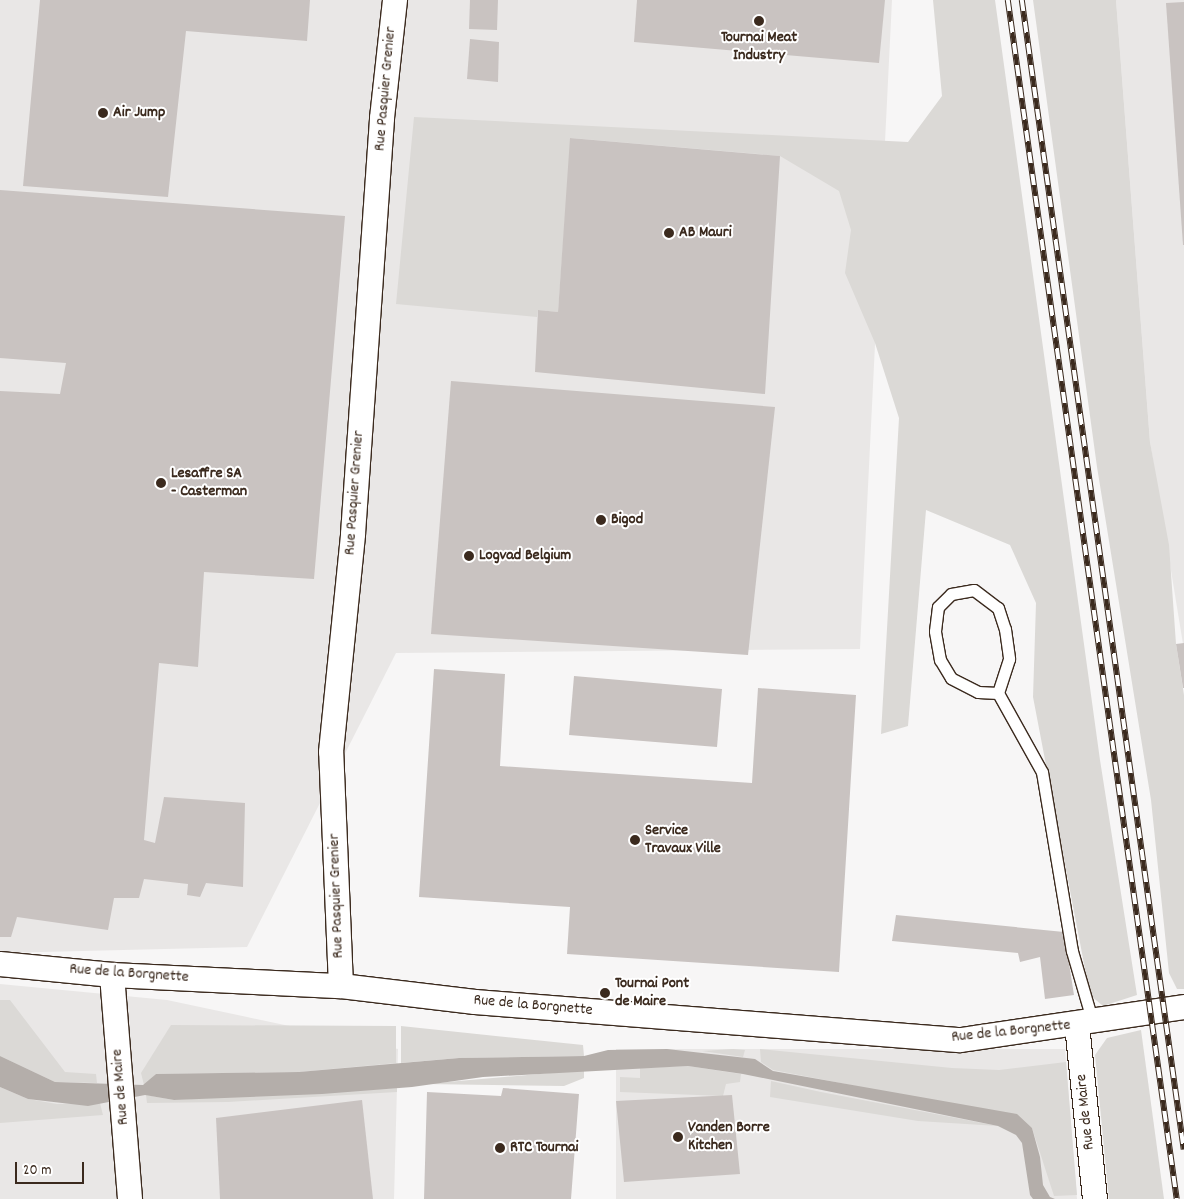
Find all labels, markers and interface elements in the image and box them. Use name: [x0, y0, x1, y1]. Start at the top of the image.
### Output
marker: Tournai Meat Industry: [753, 15, 765, 27]
street label: Rue Pasquier Grenier: [371, 26, 401, 152]
place label: Tournai Meat Industry: [721, 28, 797, 66]
place label: Air Jump: [113, 103, 165, 123]
marker: Air Jump: [97, 107, 109, 119]
place label: AB Mauri: [679, 223, 732, 243]
marker: AB Mauri: [663, 227, 675, 239]
street label: Rue Pasquier Grenier: [341, 430, 369, 556]
place label: Lesaffre SA - Casterman: [171, 464, 247, 502]
marker: Lesaffre SA - Casterman: [155, 477, 167, 489]
place label: Bigod: [611, 510, 643, 530]
marker: Bigod: [595, 514, 607, 526]
place label: Logvad Belgium: [479, 546, 571, 566]
marker: Logvad Belgium: [463, 550, 475, 562]
place label: Service Travaux Ville: [645, 821, 721, 859]
street label: Rue Pasquier Grenier: [325, 833, 349, 959]
marker: Service Travaux Ville: [629, 834, 641, 846]
street label: Rue de la Borgnette: [69, 960, 189, 988]
place label: Tournai Pont de Maire: [615, 974, 689, 1012]
marker: Tournai Pont de Maire: [599, 987, 611, 999]
street label: Rue de la Borgnette: [473, 991, 593, 1021]
street label: Rue de la Borgnette: [951, 1016, 1071, 1048]
street label: Rue de Maire: [108, 1048, 134, 1126]
street label: Rue de Maire: [1072, 1073, 1100, 1151]
place label: Vanden Borre Kitchen: [688, 1118, 770, 1156]
marker: Vanden Borre Kitchen: [672, 1131, 684, 1143]
place label: RTC Tournai: [510, 1138, 578, 1158]
marker: RTC Tournai: [494, 1142, 506, 1154]
scale bar: [18, 1152, 86, 1184]
text: 20 m: [23, 1160, 51, 1182]

